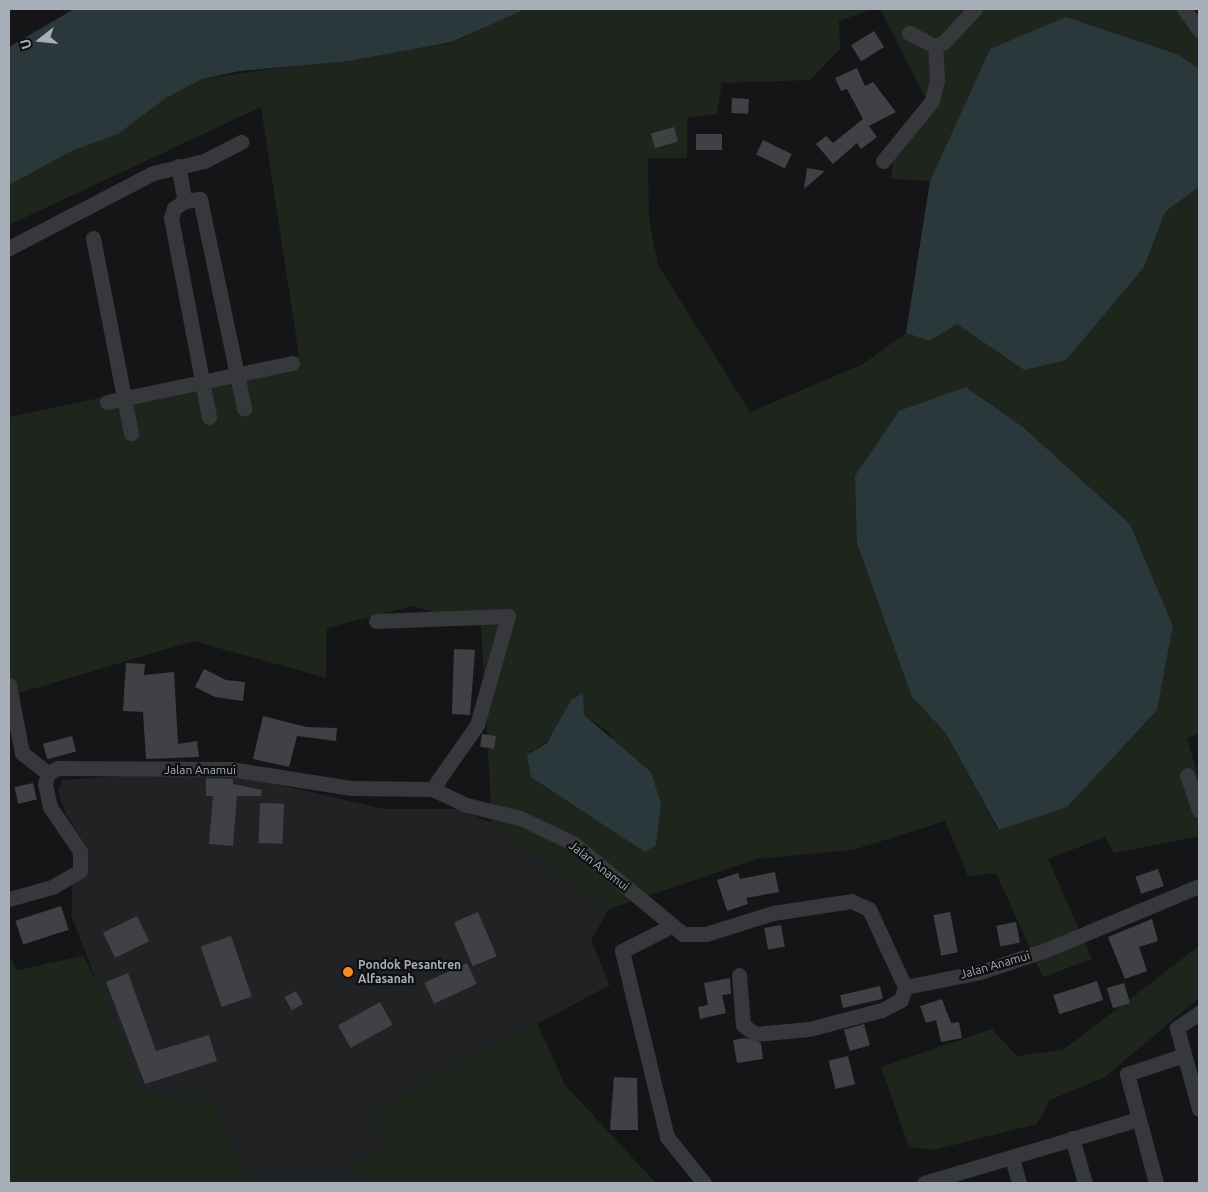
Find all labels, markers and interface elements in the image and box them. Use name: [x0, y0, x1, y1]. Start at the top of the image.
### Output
north arrow: [15, 15, 65, 65]
text: U: [17, 37, 35, 51]
street label: Jalan Anamui: [164, 763, 236, 777]
street label: Jalan Anamui: [566, 838, 632, 894]
street label: Jalan Anamui: [958, 948, 1032, 982]
place label: Pondok Pesantren Alfasanah: [358, 958, 461, 986]
marker: Pondok Pesantren Alfasanah: [342, 966, 354, 978]

